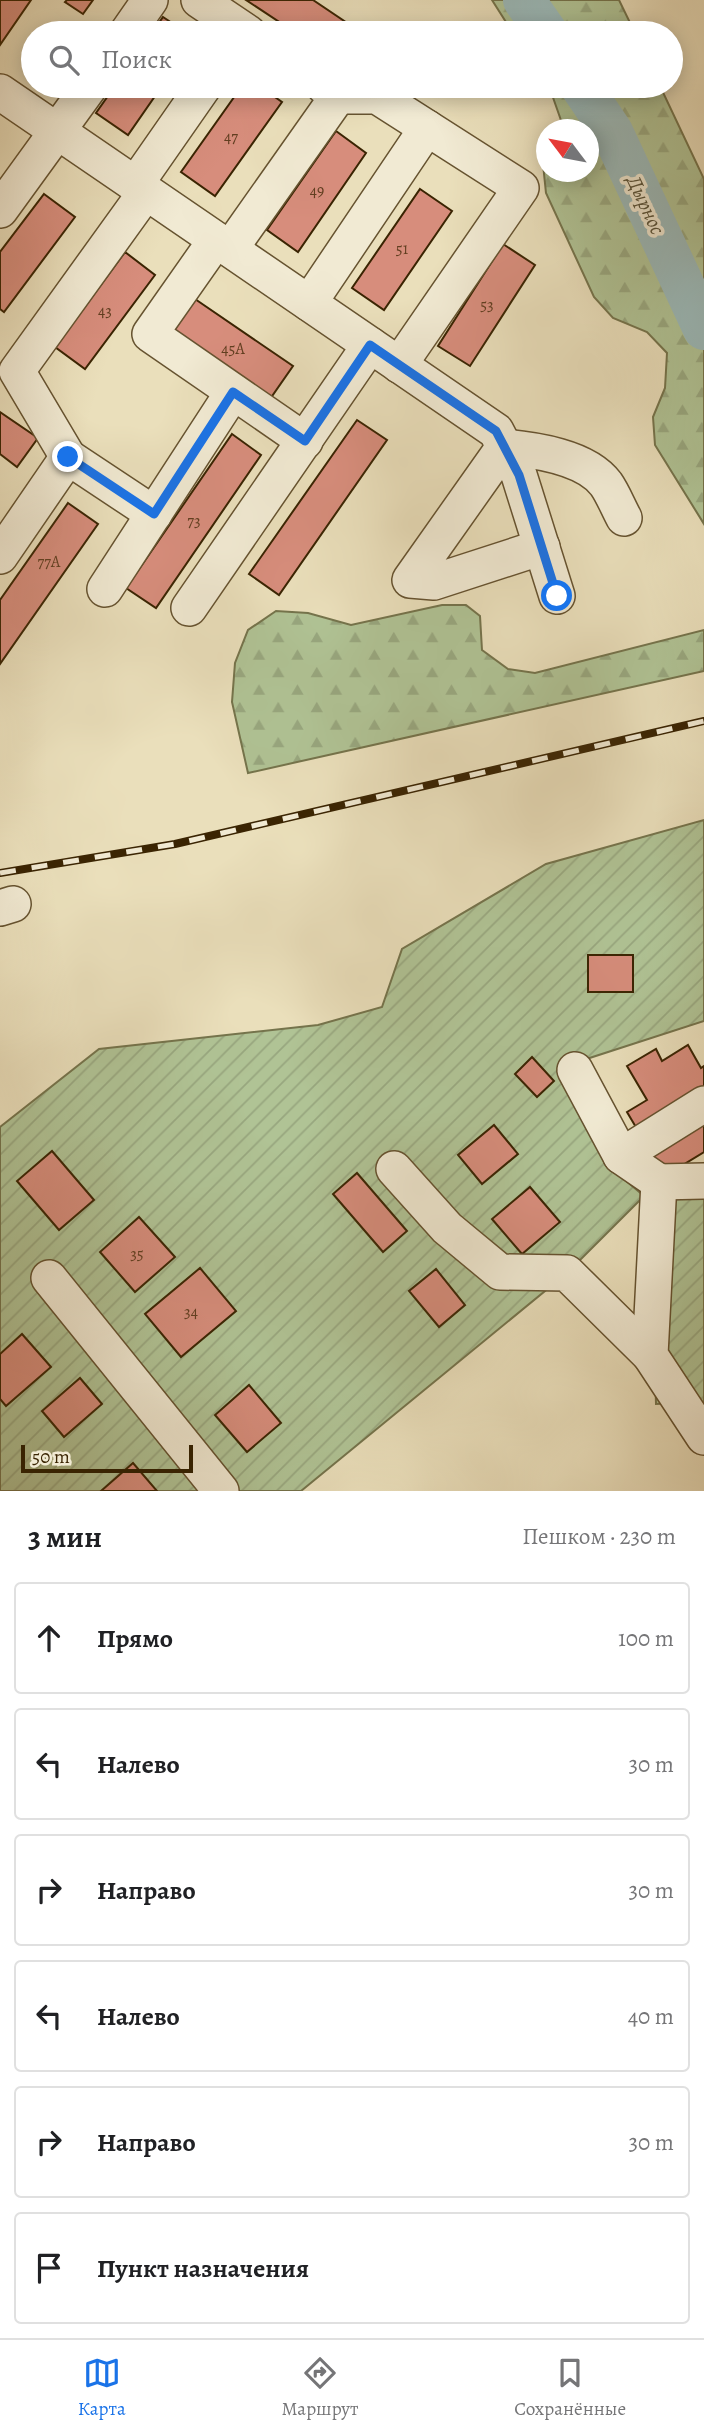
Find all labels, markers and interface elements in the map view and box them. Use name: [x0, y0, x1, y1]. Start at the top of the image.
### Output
search box: [21, 21, 683, 98]
icon: search: [45, 41, 83, 79]
text: Поиск: [101, 42, 172, 77]
north arrow: [536, 119, 599, 182]
house number: 47: [224, 126, 238, 148]
water label: Дырнос: [619, 169, 672, 239]
house number: 49: [310, 180, 324, 202]
house number: 51: [396, 238, 409, 260]
house number: 53: [480, 294, 494, 316]
house number: 43: [98, 300, 112, 322]
house number: 45А: [221, 338, 245, 360]
route end: [52, 441, 83, 472]
house number: 73: [187, 510, 201, 532]
house number: 77А: [38, 551, 61, 573]
route start: [541, 580, 572, 611]
house number: 35: [130, 1243, 144, 1265]
house number: 34: [184, 1301, 198, 1323]
scale bar: [21, 1442, 192, 1474]
text: 50 m: [32, 1444, 70, 1470]
text: 3 мин: [28, 1517, 102, 1557]
text: Пешком · 230 m: [522, 1521, 676, 1552]
icon: ahead: [30, 1619, 68, 1657]
text: Прямо: [97, 1621, 173, 1656]
text: 100 m: [618, 1623, 674, 1654]
icon: left: [30, 1745, 68, 1783]
text: Налево: [97, 1747, 180, 1782]
text: 30 m: [628, 1749, 674, 1780]
icon: right: [30, 1871, 68, 1909]
text: Направо: [97, 1873, 196, 1908]
text: 30 m: [628, 1875, 674, 1906]
icon: left: [30, 1997, 68, 2035]
text: Налево: [97, 1999, 180, 2034]
text: 40 m: [628, 2001, 674, 2032]
icon: right: [30, 2123, 68, 2161]
text: Направо: [97, 2125, 196, 2160]
text: 30 m: [628, 2127, 674, 2158]
icon: arrive: [30, 2249, 68, 2287]
text: Пункт назначения: [97, 2251, 309, 2286]
tab: Карта: [78, 2354, 126, 2422]
tab: Маршрут: [281, 2354, 358, 2422]
tab: Сохранённые: [514, 2354, 626, 2422]

